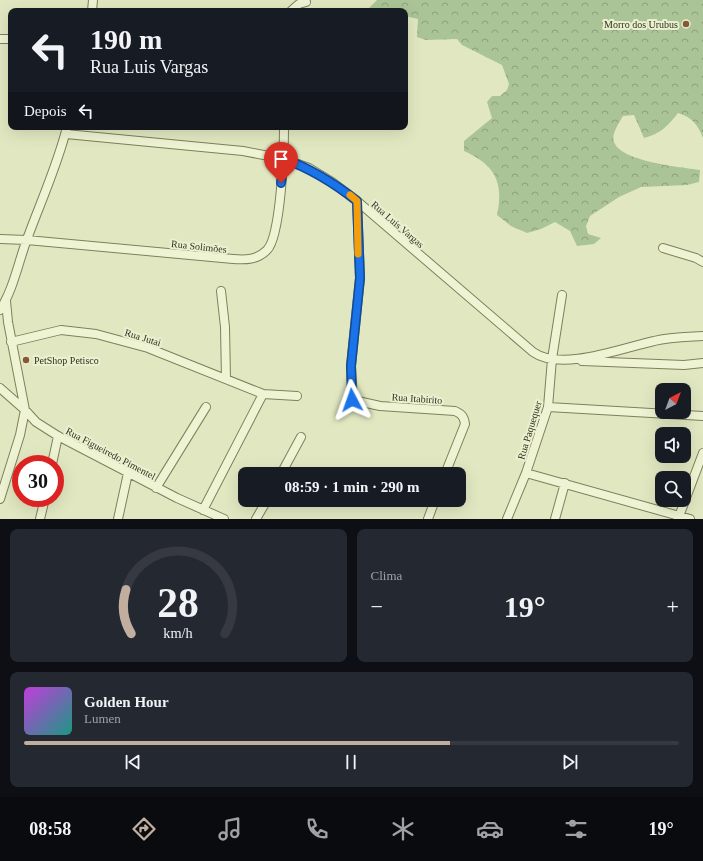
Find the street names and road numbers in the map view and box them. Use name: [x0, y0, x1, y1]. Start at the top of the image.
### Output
street label: Rua Luis Vargas: [369, 199, 426, 250]
street label: Rua Solimões: [171, 238, 227, 255]
street label: Rua Jutai: [123, 327, 163, 348]
street label: Rua Itabirito: [391, 391, 443, 406]
street label: Rua Paquequer: [515, 399, 544, 461]
street label: Rua Figueiredo Pimentel: [64, 425, 158, 482]

